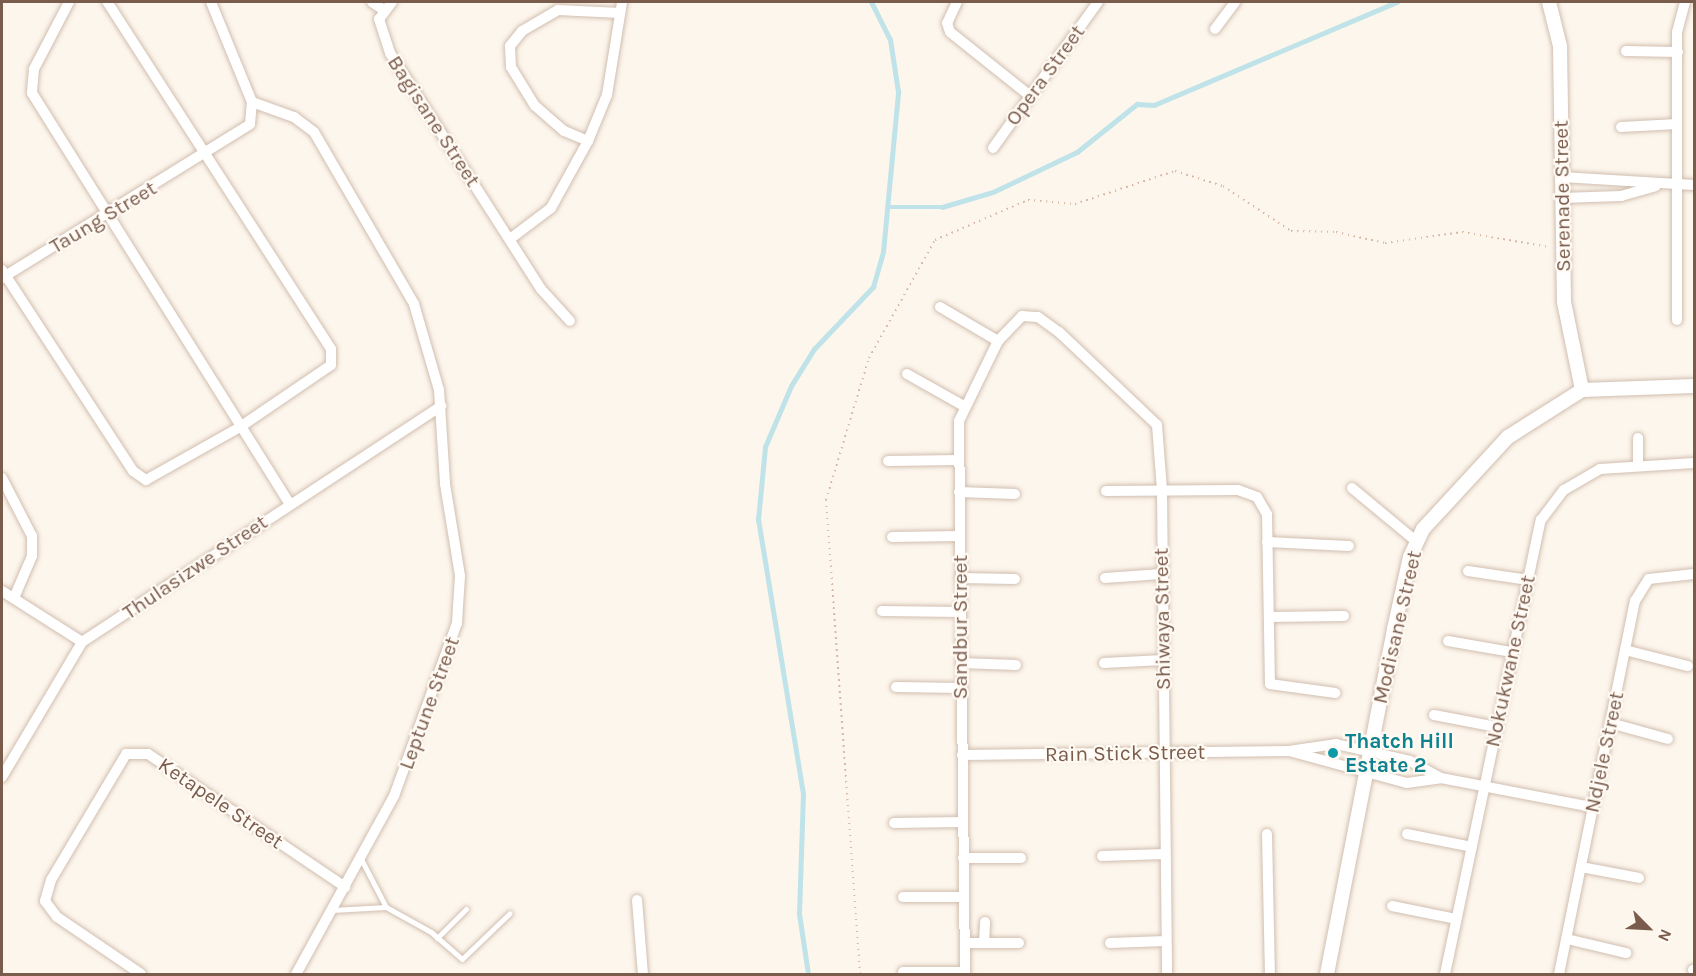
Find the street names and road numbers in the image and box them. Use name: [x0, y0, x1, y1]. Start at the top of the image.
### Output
street label: Opera Street: [1000, 20, 1090, 130]
street label: Bagisane Street: [382, 51, 486, 191]
street label: Serenade Street: [1548, 120, 1576, 272]
street label: Taung Street: [45, 175, 161, 259]
street label: Thulasizwe Street: [118, 509, 272, 625]
street label: Shiwaya Street: [1148, 548, 1176, 690]
street label: Modisane Street: [1367, 548, 1427, 706]
street label: Sandbur Street: [947, 555, 973, 699]
street label: Nokukwane Street: [1479, 573, 1541, 749]
street label: Leptune Street: [393, 633, 465, 773]
street label: Ndjele Street: [1579, 689, 1629, 815]
street label: Rain Stick Street: [1045, 739, 1205, 767]
street label: Ketapele Street: [154, 752, 288, 854]

